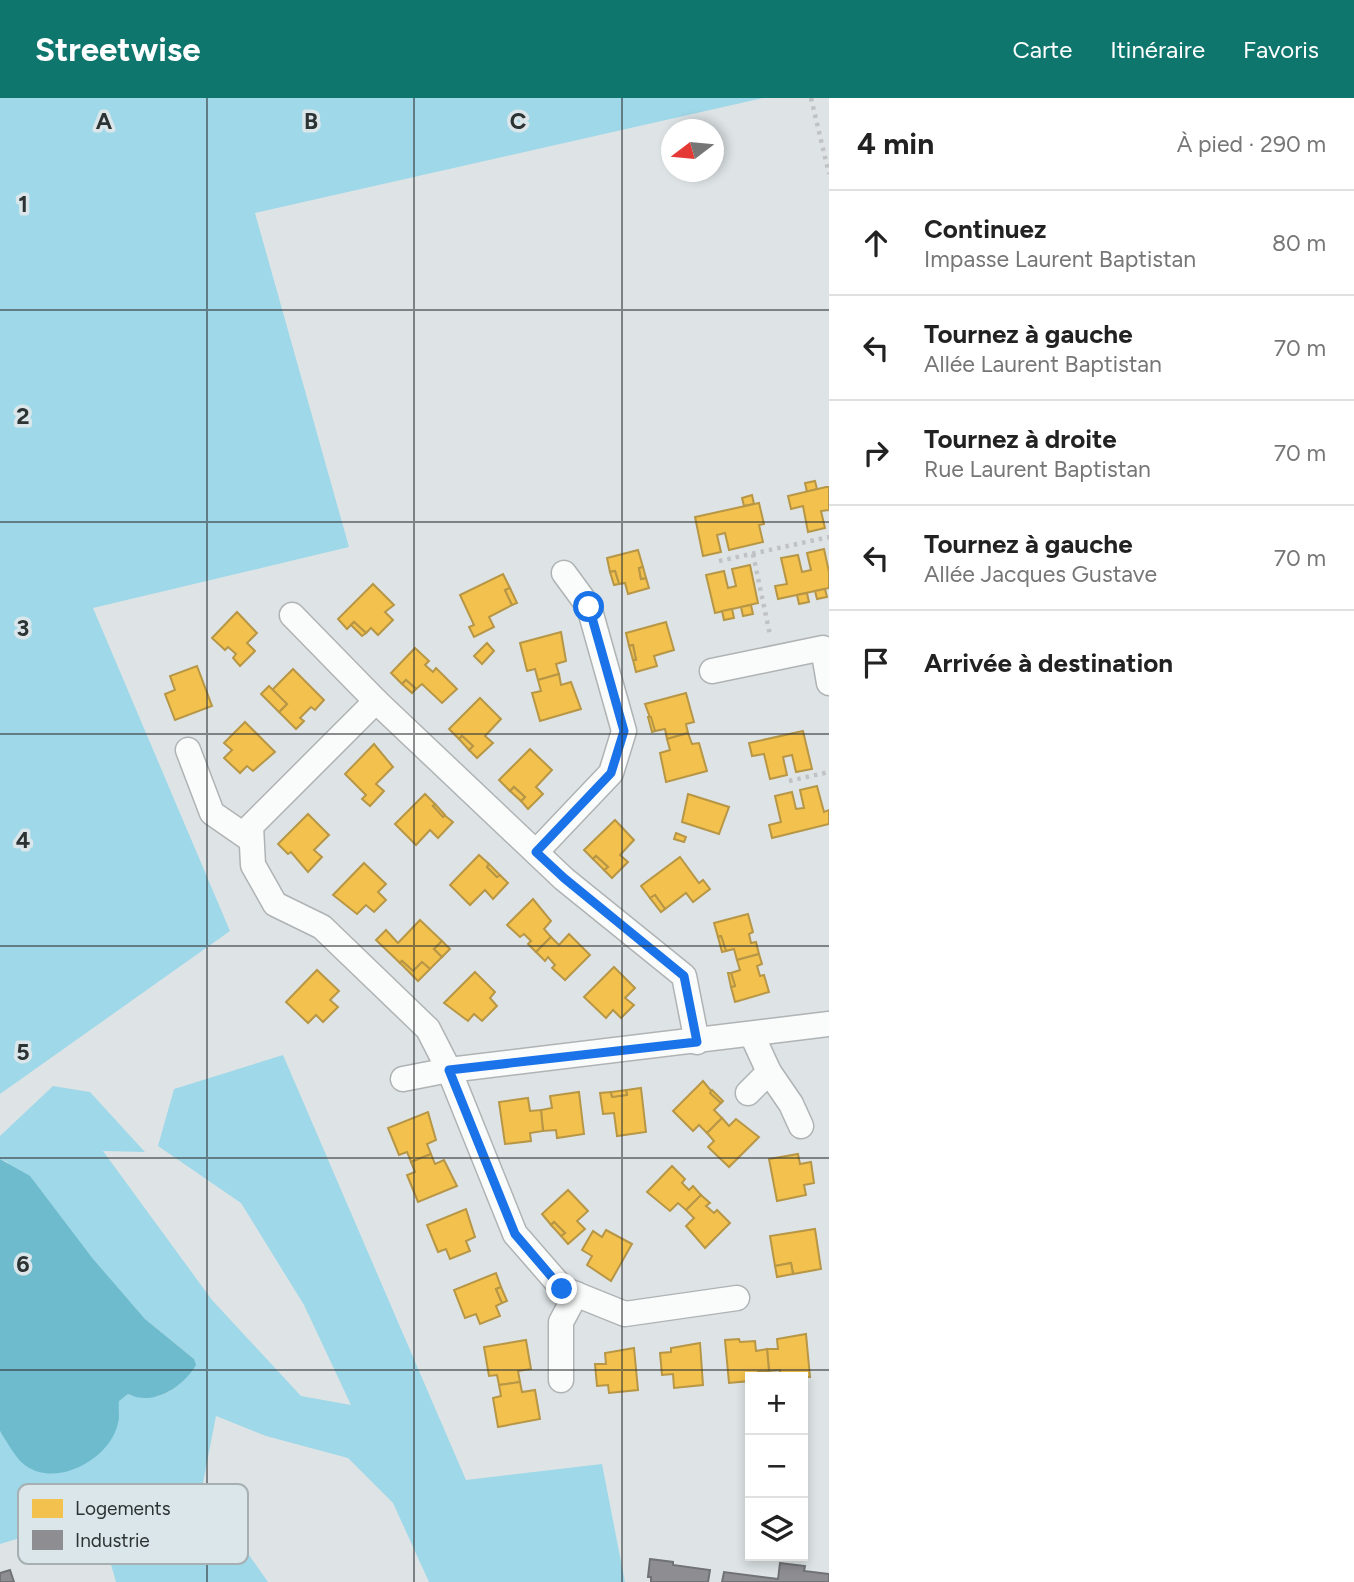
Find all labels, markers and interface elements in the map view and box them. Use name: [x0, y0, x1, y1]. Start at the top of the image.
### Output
text: Streetwise: [35, 30, 201, 69]
text: Carte: [1012, 35, 1072, 64]
text: Itinéraire: [1110, 35, 1205, 64]
text: Favoris: [1243, 35, 1319, 64]
text: A: [96, 107, 113, 135]
text: B: [304, 107, 318, 135]
text: C: [510, 107, 527, 135]
north arrow: [661, 119, 724, 182]
text: 4 min: [857, 125, 934, 162]
text: À pied · 290 m: [1177, 130, 1326, 158]
text: 1: [18, 190, 28, 218]
text: Continuez: [924, 213, 1046, 245]
icon: ahead: [857, 224, 895, 262]
text: 80 m: [1272, 229, 1326, 257]
text: Impasse Laurent Baptistan: [924, 245, 1196, 273]
text: Tournez à gauche: [924, 318, 1133, 350]
icon: left: [857, 329, 895, 367]
text: 70 m: [1274, 334, 1326, 362]
text: Allée Laurent Baptistan: [924, 350, 1162, 378]
text: 2: [16, 402, 30, 430]
text: Tournez à droite: [924, 423, 1117, 455]
icon: right: [857, 434, 895, 472]
text: 70 m: [1274, 439, 1326, 467]
text: Rue Laurent Baptistan: [924, 455, 1151, 483]
text: Tournez à gauche: [924, 528, 1133, 560]
icon: left: [857, 539, 895, 577]
text: 70 m: [1274, 544, 1326, 572]
text: Allée Jacques Gustave: [924, 560, 1157, 588]
route start: [573, 591, 604, 622]
text: 3: [17, 614, 29, 642]
icon: arrive: [857, 644, 895, 682]
text: Arrivée à destination: [924, 647, 1173, 679]
text: 4: [16, 826, 30, 854]
text: 5: [16, 1038, 30, 1066]
text: 6: [16, 1250, 30, 1278]
route end: [546, 1273, 577, 1304]
map controls: [745, 1372, 808, 1561]
button: +: [745, 1372, 808, 1435]
button: −: [745, 1435, 808, 1498]
legend: [18, 1484, 248, 1564]
text: Logements: [75, 1497, 171, 1520]
button: layers: [745, 1498, 808, 1561]
text: Industrie: [75, 1529, 150, 1552]

